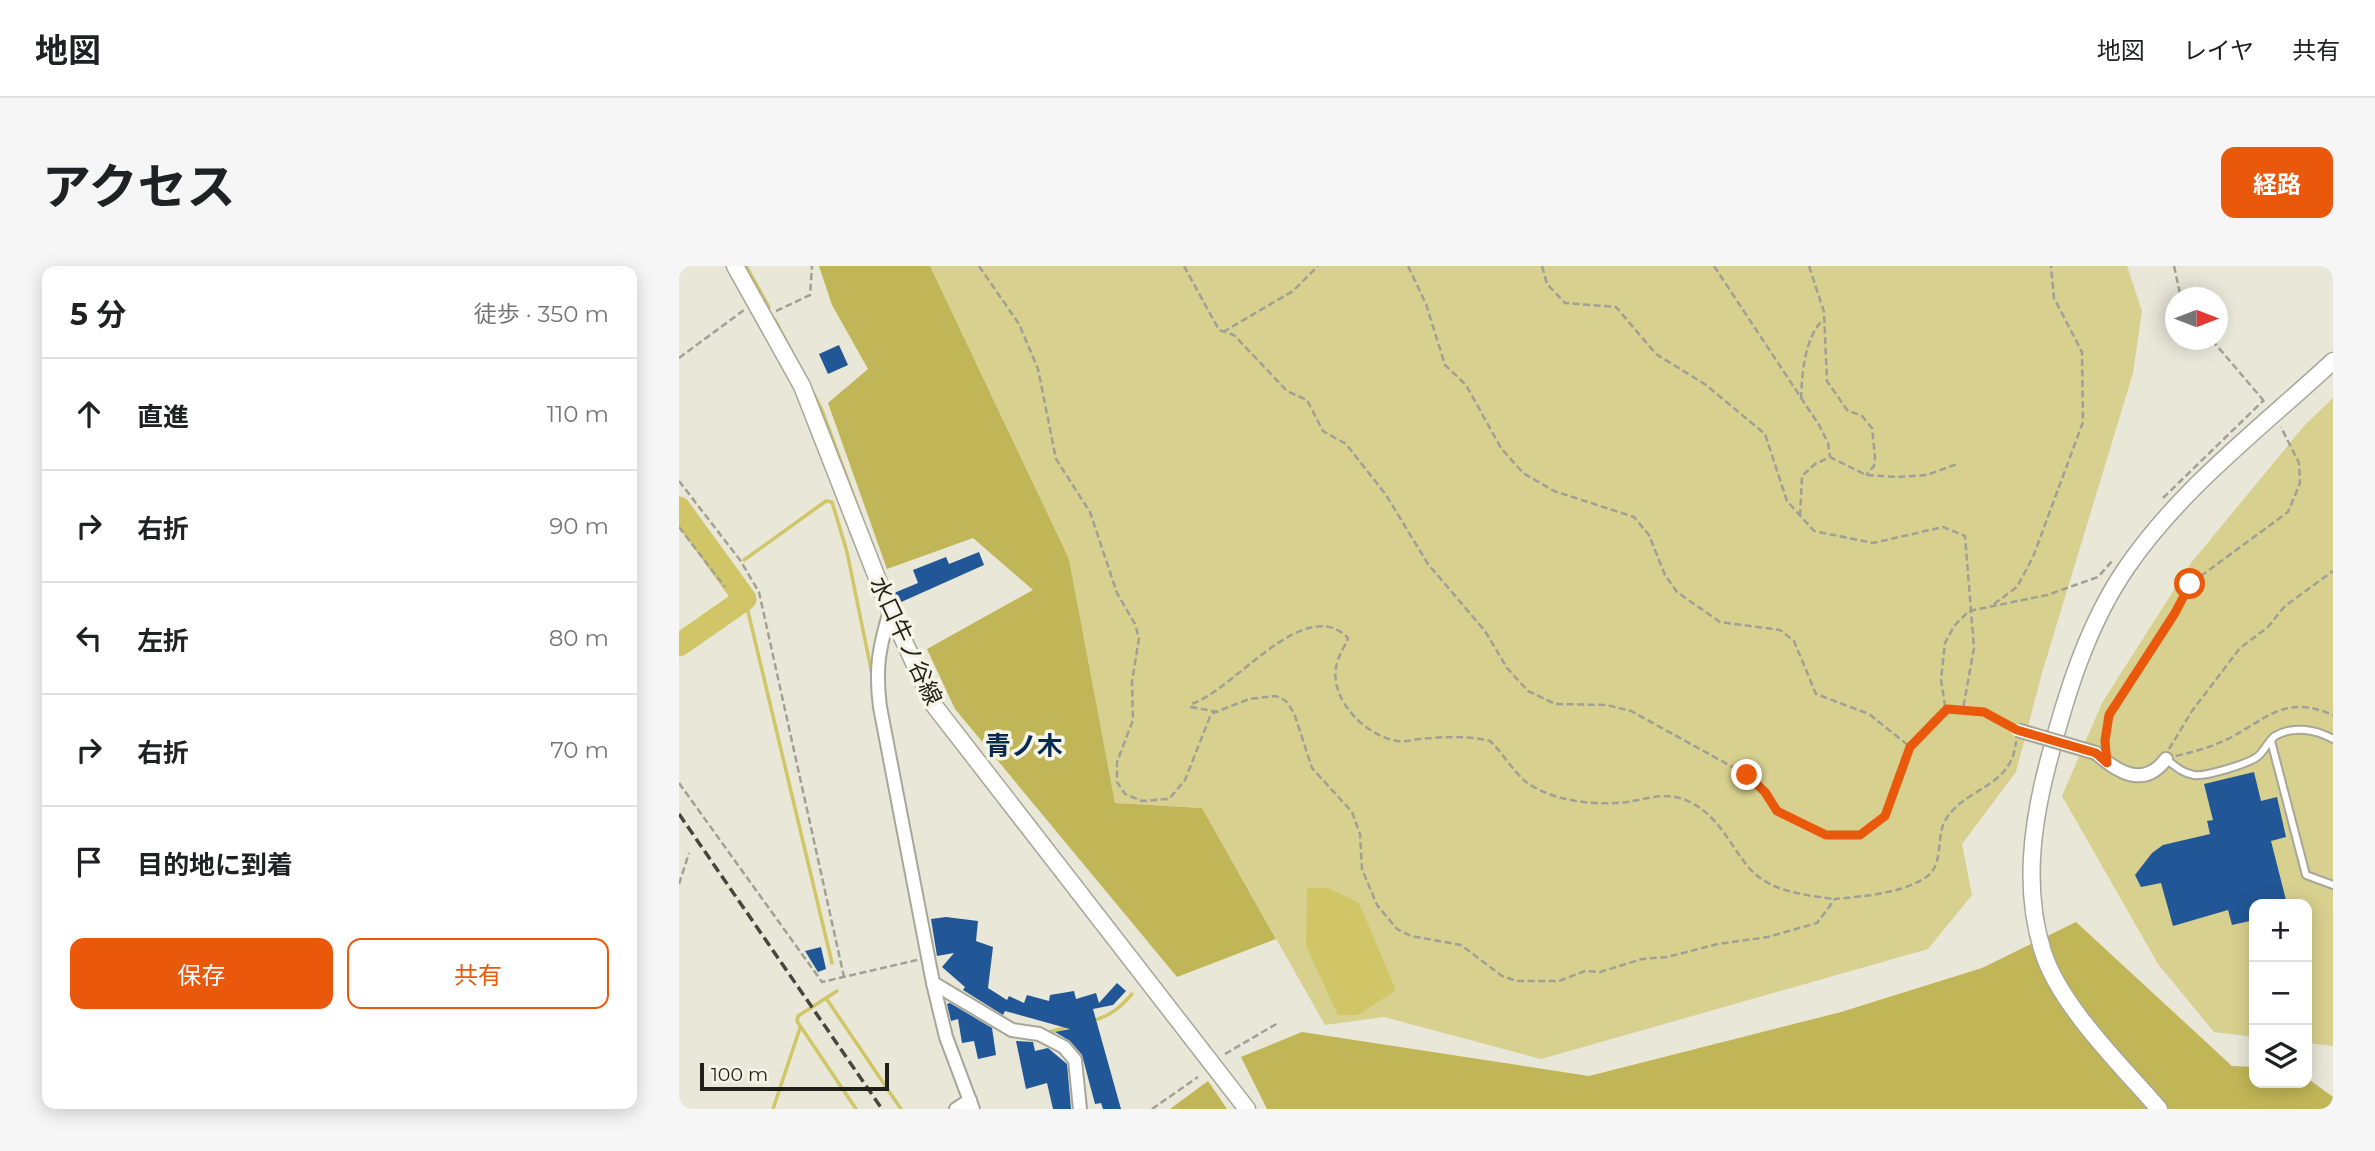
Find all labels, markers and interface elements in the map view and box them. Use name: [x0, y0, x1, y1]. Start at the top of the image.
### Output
text: 地図: [35, 30, 101, 70]
text: 地図: [2097, 36, 2145, 65]
text: レイヤ: [2183, 36, 2254, 65]
text: 共有: [2292, 36, 2340, 65]
button: 経路: [2221, 147, 2333, 218]
text: アクセス: [42, 157, 236, 216]
north arrow: [2165, 287, 2228, 350]
text: 5 分: [70, 296, 126, 333]
text: 徒歩 · 350 m: [474, 300, 609, 328]
icon: ahead: [70, 395, 108, 433]
text: 110 m: [547, 400, 609, 428]
text: 直進: [137, 401, 189, 433]
icon: right: [70, 507, 108, 545]
text: 90 m: [549, 512, 609, 540]
text: 右折: [137, 513, 189, 545]
route start: [2174, 568, 2205, 599]
street label: 水口牛ノ谷線: [864, 573, 948, 709]
icon: left: [70, 619, 108, 657]
text: 80 m: [549, 624, 609, 652]
text: 左折: [137, 625, 189, 657]
district label: 青ノ木: [985, 730, 1063, 762]
icon: right: [70, 731, 108, 769]
text: 70 m: [550, 736, 609, 764]
text: 右折: [137, 737, 189, 769]
route end: [1731, 759, 1762, 790]
icon: arrive: [70, 843, 108, 881]
text: 目的地に到着: [137, 849, 293, 881]
map controls: [2249, 899, 2312, 1088]
button: +: [2249, 899, 2312, 962]
button: 保存: [70, 938, 333, 1009]
button: 共有: [347, 938, 609, 1009]
button: −: [2249, 962, 2312, 1025]
button: layers: [2249, 1025, 2312, 1088]
scale bar: [700, 1060, 889, 1092]
text: 100 m: [711, 1063, 768, 1086]

